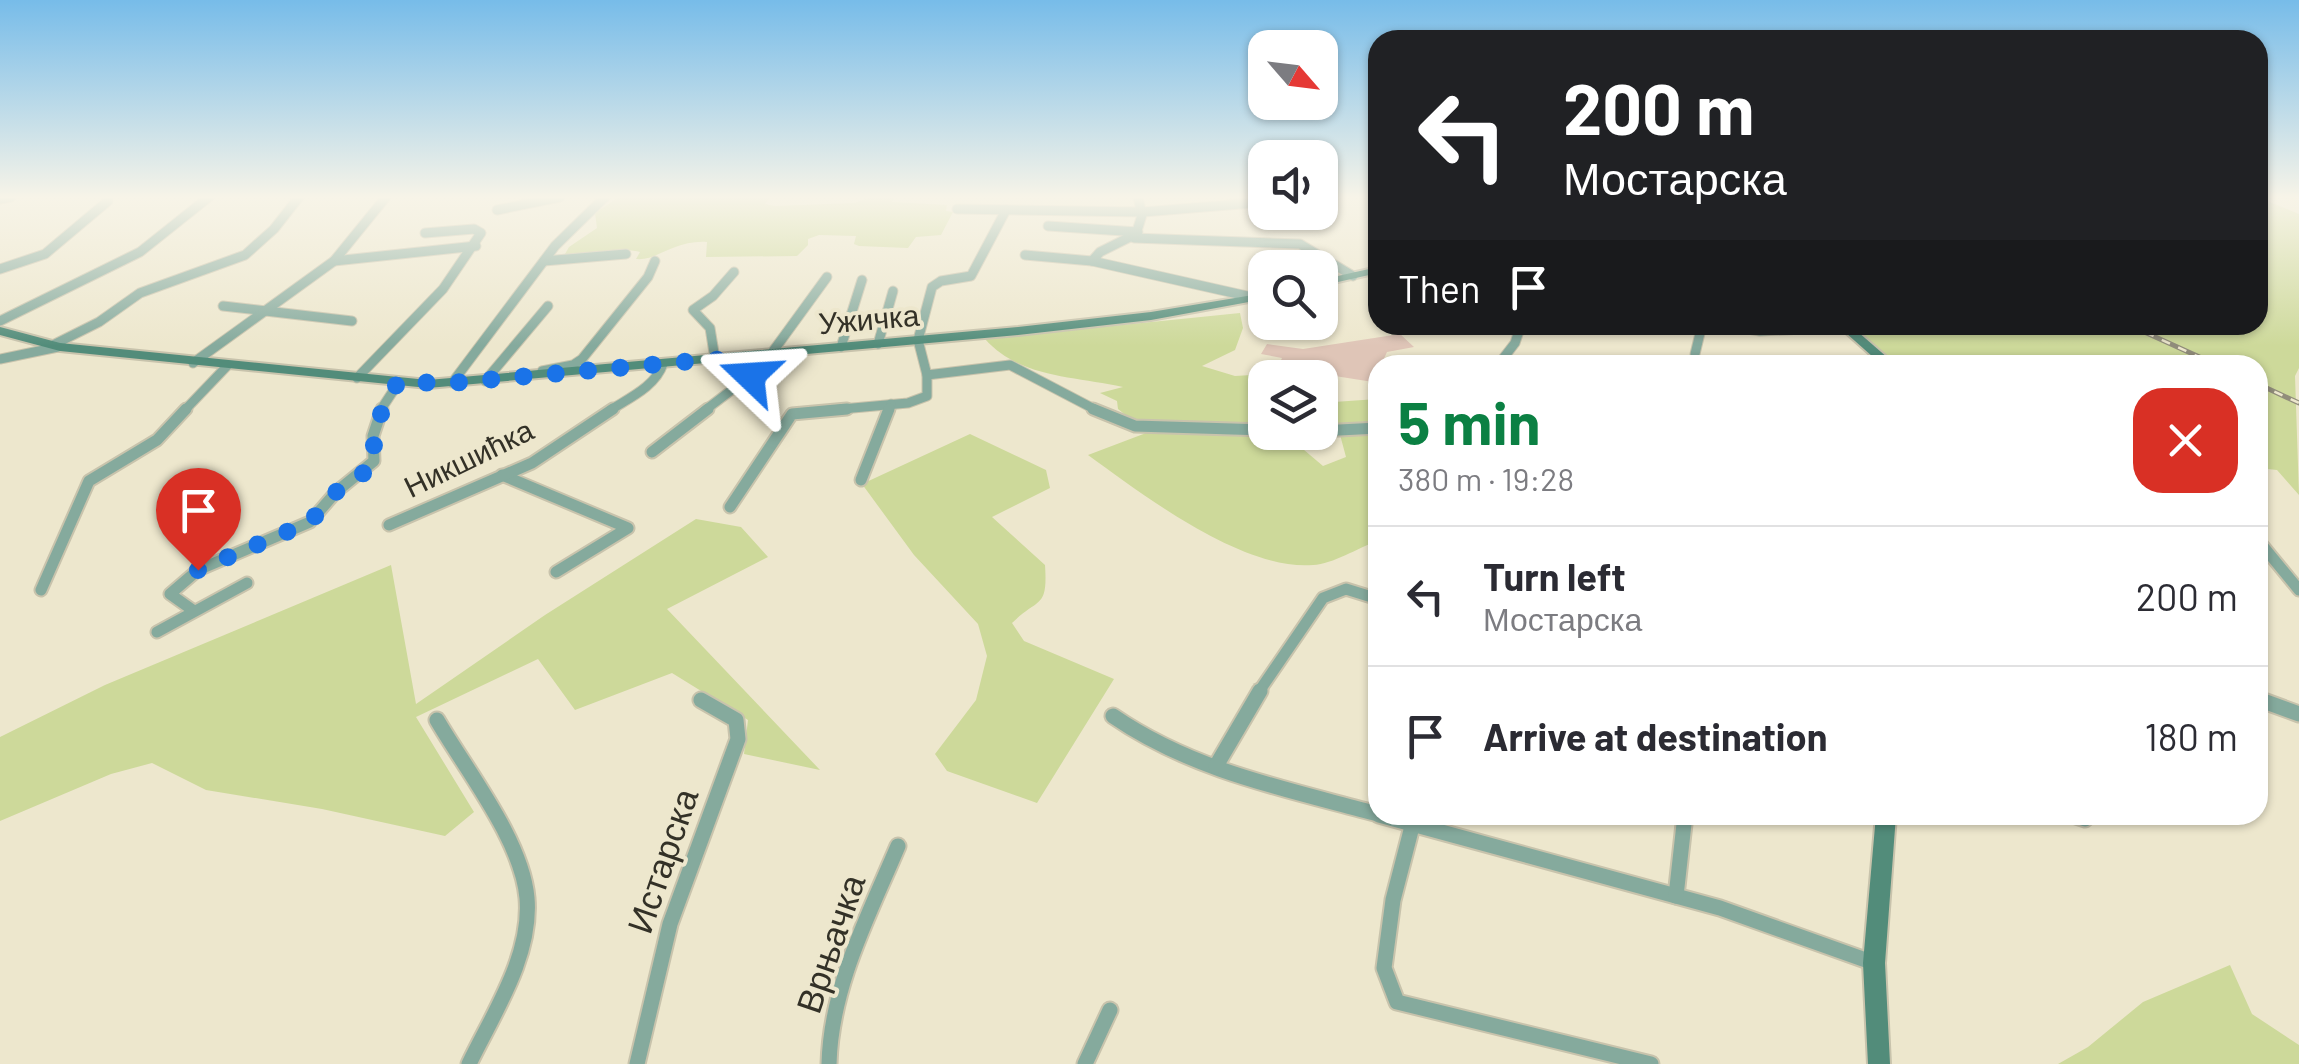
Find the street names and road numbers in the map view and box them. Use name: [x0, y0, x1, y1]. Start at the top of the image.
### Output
street label: Ужичка: [817, 296, 921, 340]
street label: Никшићка: [398, 410, 539, 504]
street label: Истарска: [617, 782, 706, 938]
street label: Врњачка: [786, 868, 873, 1018]

